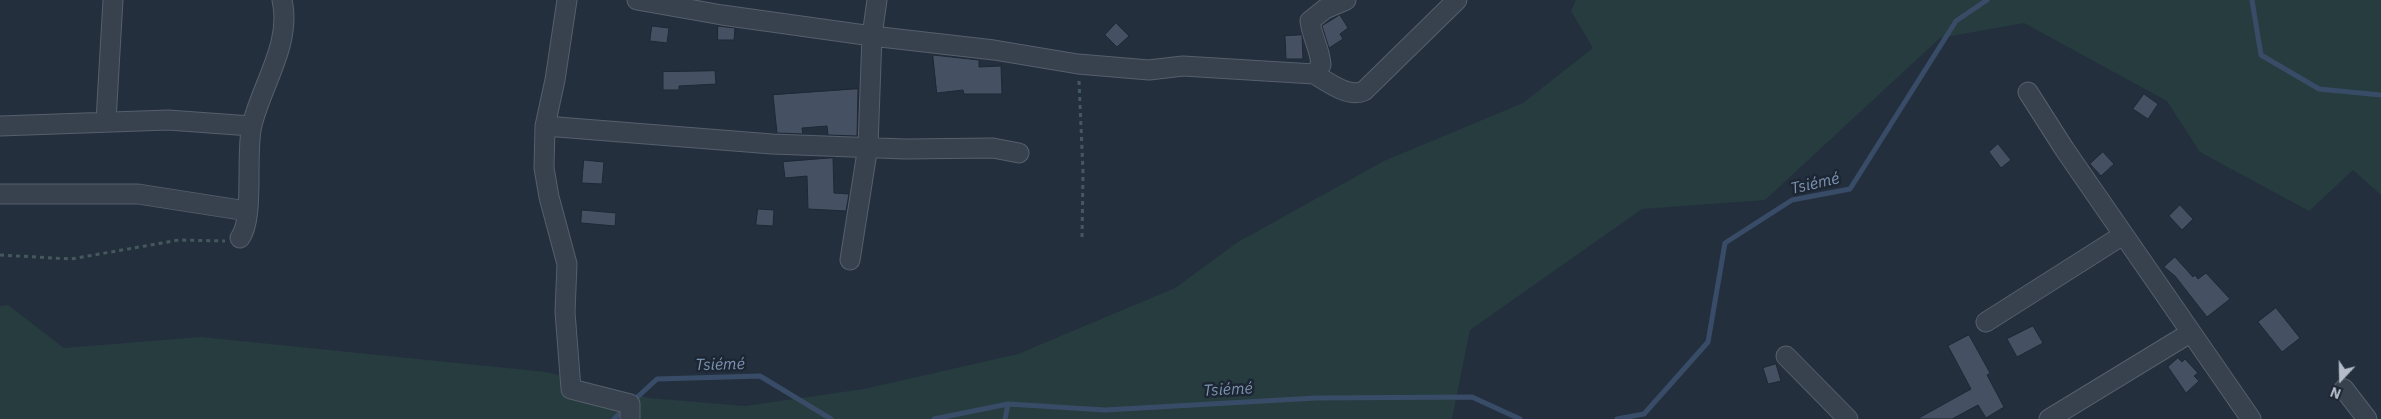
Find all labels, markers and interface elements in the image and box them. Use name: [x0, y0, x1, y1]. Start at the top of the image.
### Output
water label: Tsiémé: [1789, 169, 1841, 199]
north arrow: [2316, 354, 2366, 404]
water label: Tsiémé: [695, 355, 745, 375]
water label: Tsiémé: [1203, 379, 1253, 401]
text: N: [2328, 383, 2344, 403]

